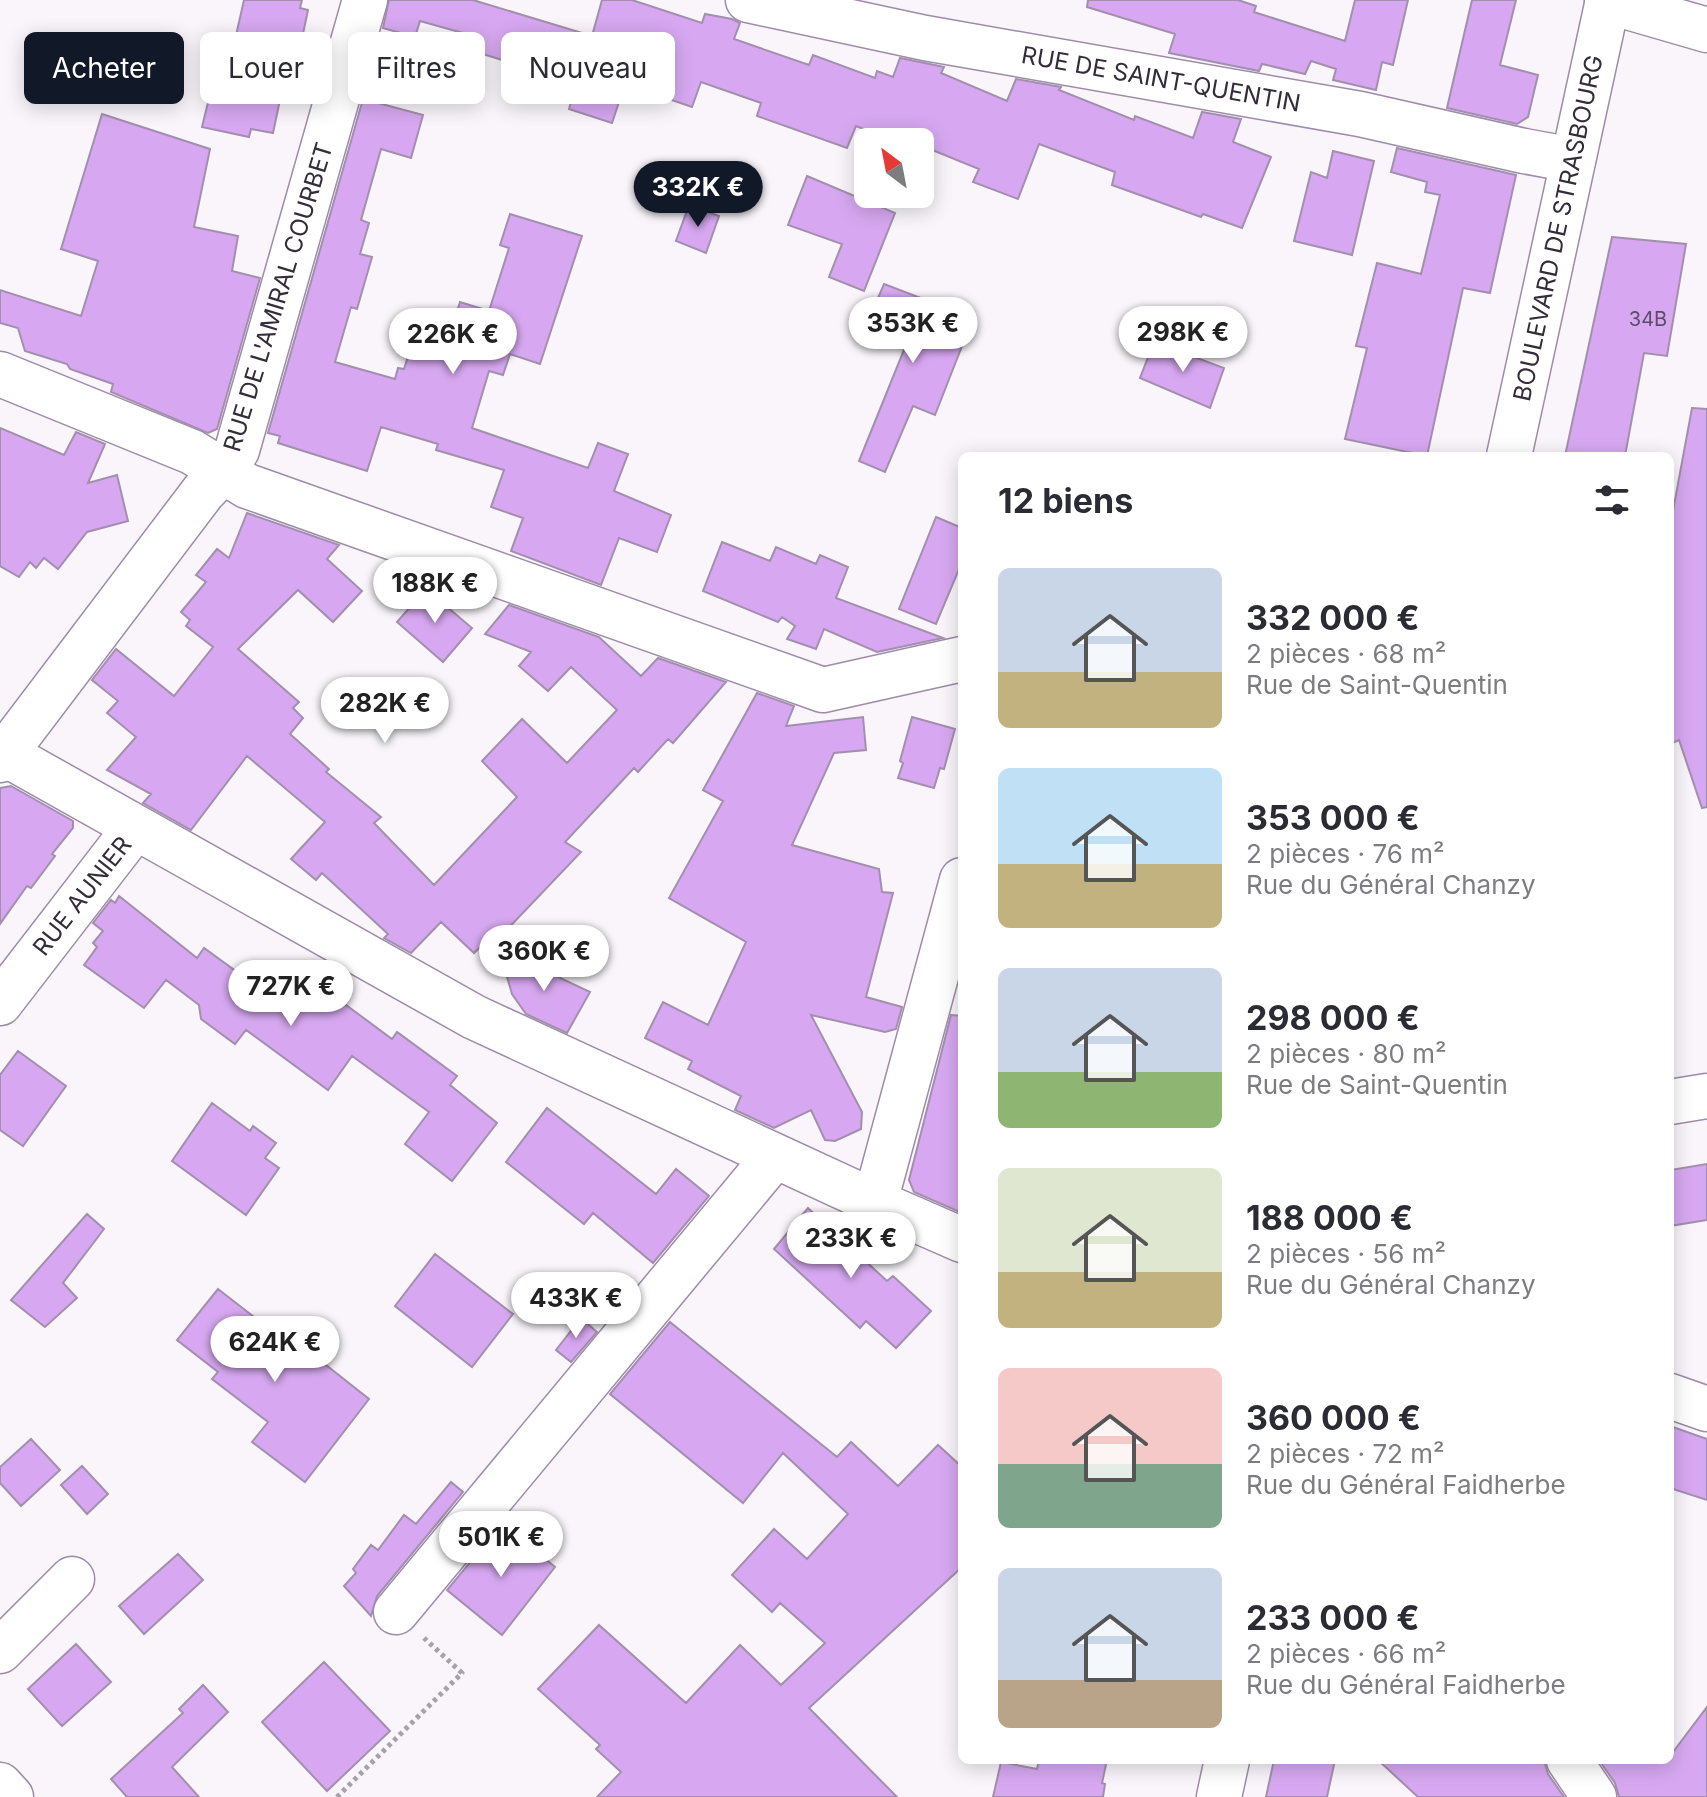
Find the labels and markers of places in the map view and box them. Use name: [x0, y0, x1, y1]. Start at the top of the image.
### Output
pin: 332K €: [633, 161, 763, 229]
pin: 353K €: [848, 297, 978, 365]
pin: 298K €: [1118, 306, 1248, 374]
pin: 226K €: [388, 308, 518, 376]
pin: 188K €: [370, 557, 500, 625]
pin: 282K €: [320, 677, 450, 745]
pin: 360K €: [479, 925, 609, 993]
pin: 727K €: [226, 960, 356, 1028]
pin: 233K €: [786, 1212, 916, 1280]
pin: 433K €: [511, 1272, 641, 1340]
pin: 624K €: [210, 1316, 340, 1384]
pin: 501K €: [436, 1511, 566, 1579]

